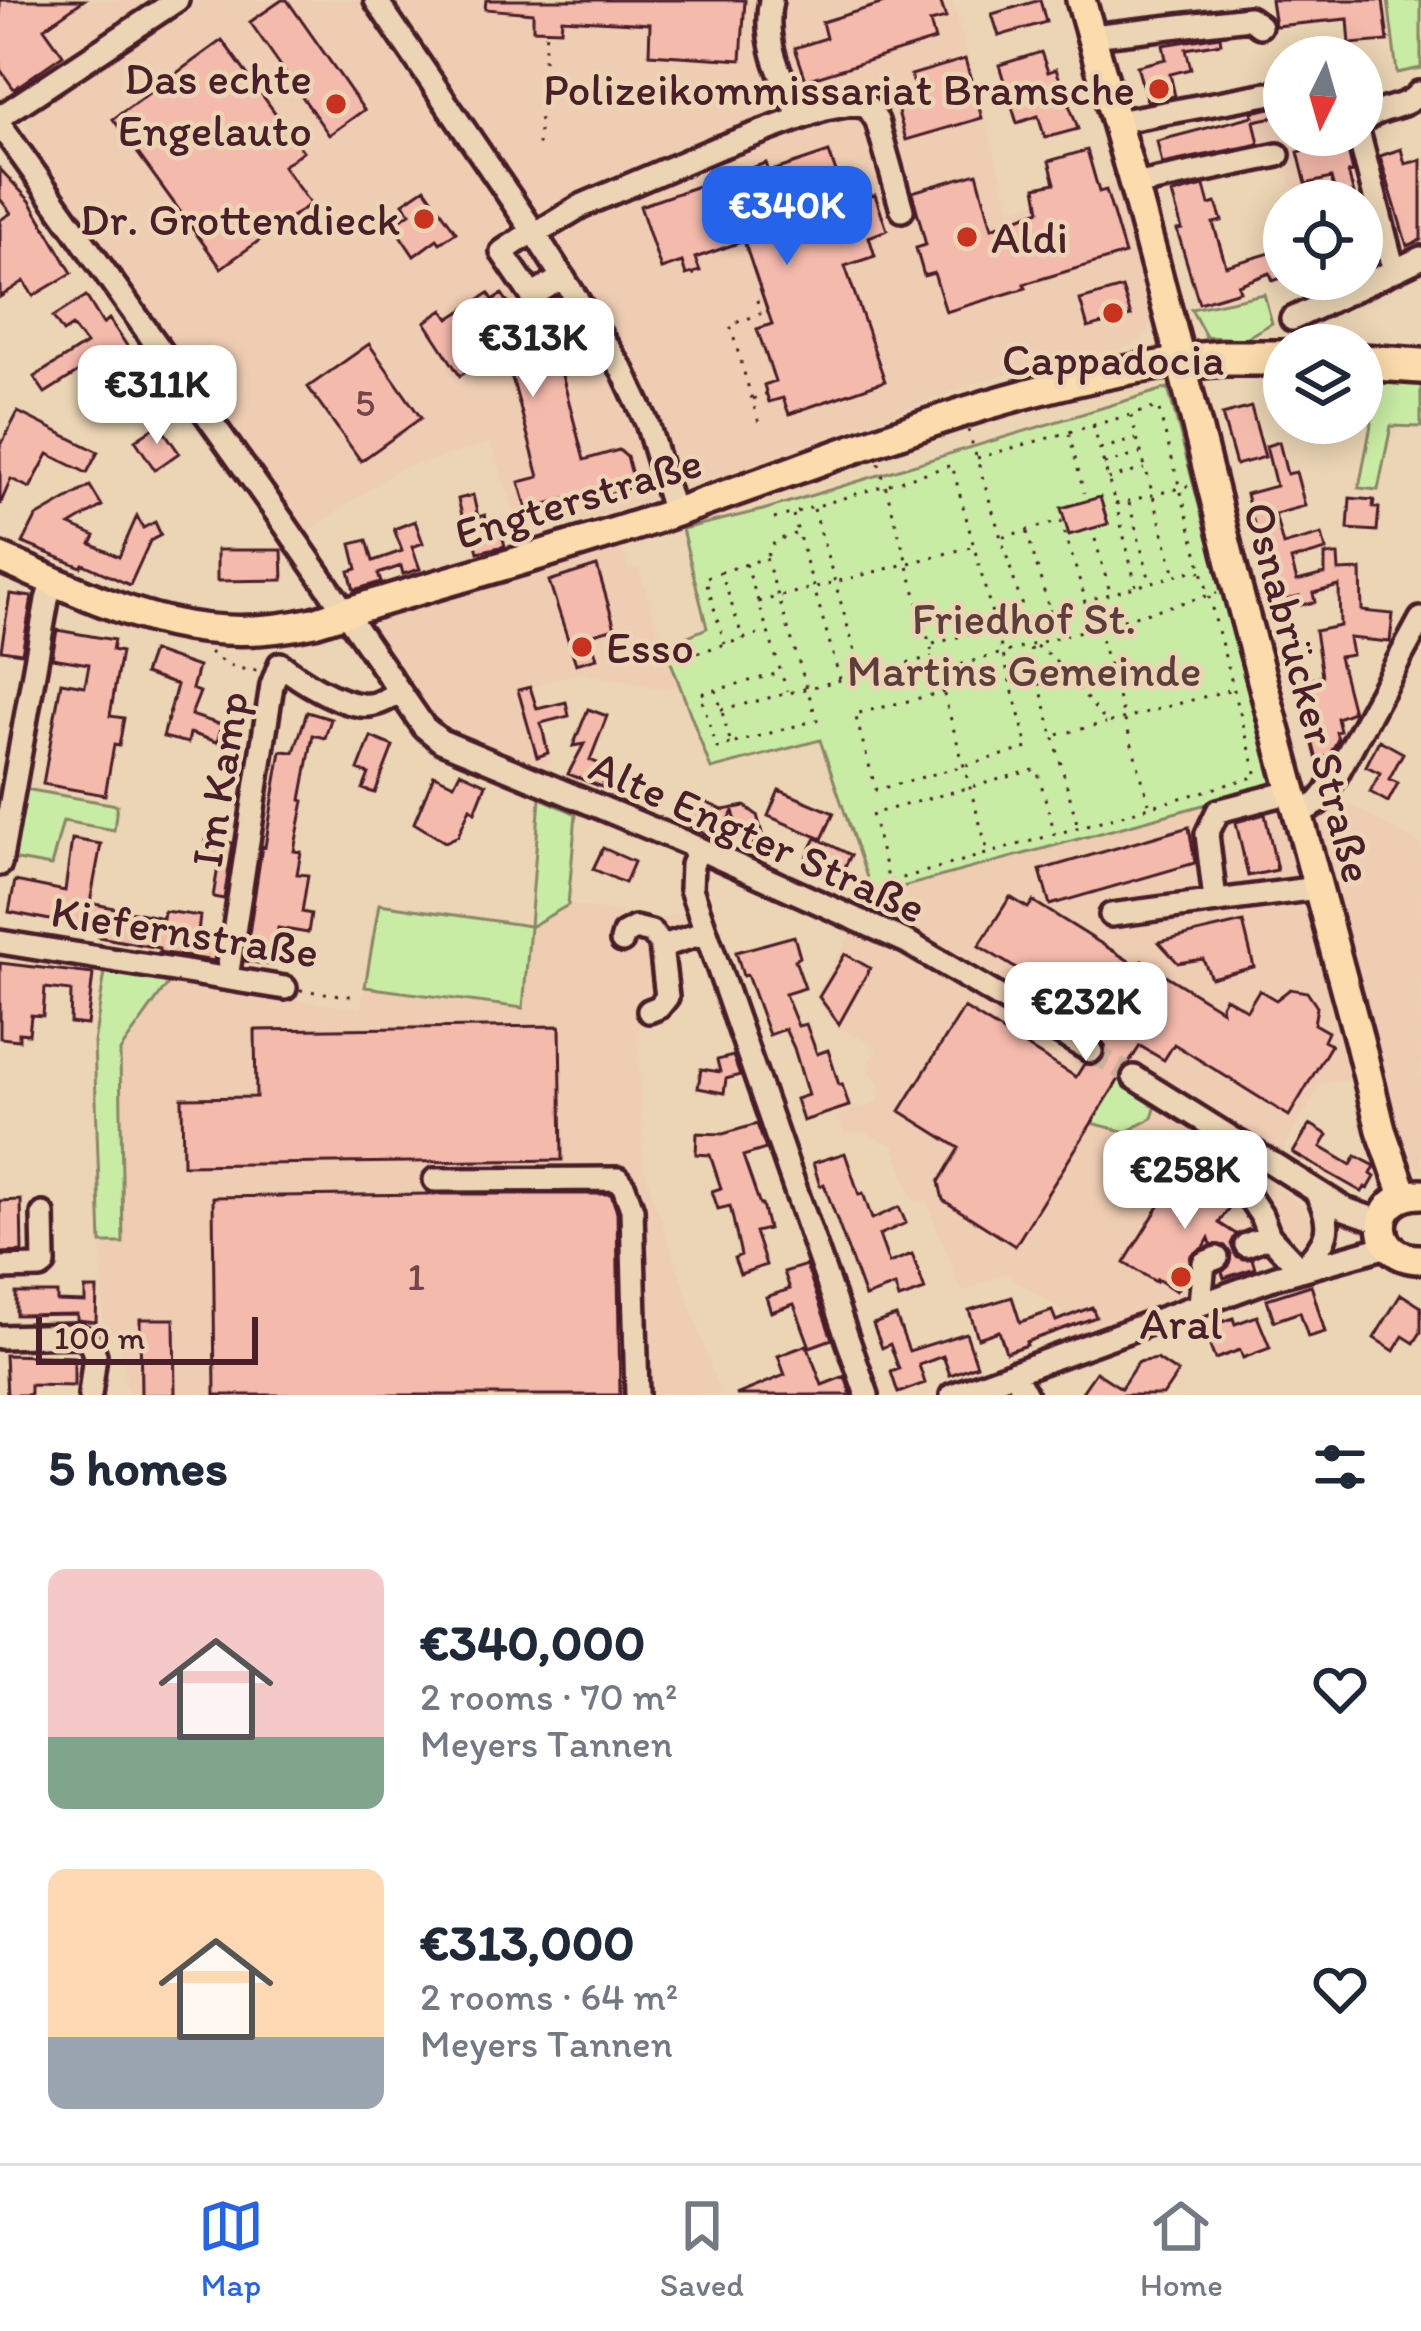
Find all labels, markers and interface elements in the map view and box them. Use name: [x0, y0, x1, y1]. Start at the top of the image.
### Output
north arrow: [1263, 36, 1383, 156]
map controls: [1263, 36, 1383, 444]
place label: Das echte Engelauto: [118, 51, 312, 157]
place label: Polizeikommissariat Bramsche: [543, 62, 1135, 116]
marker: Polizeikommissariat Bramsche: [1146, 76, 1172, 102]
marker: Das echte Engelauto: [323, 91, 349, 117]
pin: €340K: [703, 166, 871, 268]
button: locate: [1263, 180, 1383, 300]
text: €340K: [729, 181, 845, 228]
place label: Dr. Grottendieck: [80, 192, 400, 246]
marker: Dr. Grottendieck: [411, 206, 437, 232]
place label: Aldi: [991, 210, 1068, 264]
marker: Aldi: [954, 224, 980, 250]
pin: €313K: [449, 298, 617, 400]
marker: Cappadocia: [1100, 300, 1126, 326]
text: €313K: [479, 313, 587, 360]
button: layers: [1263, 324, 1383, 444]
place label: Cappadocia: [1002, 332, 1224, 386]
pin: €311K: [73, 345, 241, 447]
text: €311K: [105, 360, 209, 407]
house number: 5: [355, 379, 375, 426]
street label: Engterstraße: [448, 434, 708, 560]
street label: Osnabrücker Straße: [1232, 496, 1386, 888]
park label: Friedhof St. Martins Gemeinde: [847, 591, 1201, 697]
place label: Esso: [606, 620, 694, 674]
marker: Esso: [569, 634, 595, 660]
street label: Im Kamp: [178, 687, 260, 871]
street label: Alte Engter Straße: [582, 738, 934, 934]
street label: Kiefernstraße: [47, 883, 323, 979]
pin: €232K: [1002, 962, 1170, 1064]
text: €232K: [1031, 977, 1141, 1024]
pin: €258K: [1101, 1130, 1269, 1232]
text: €258K: [1130, 1145, 1240, 1192]
house number: 1: [407, 1253, 425, 1300]
marker: Aral: [1168, 1264, 1194, 1290]
place label: Aral: [1140, 1296, 1223, 1350]
scale bar: [36, 1311, 258, 1364]
text: 100 m: [54, 1318, 145, 1357]
icon: filters: [1307, 1434, 1373, 1500]
text: 5 homes: [48, 1437, 228, 1498]
text: €340,000: [420, 1612, 645, 1673]
icon: home: [144, 1617, 288, 1761]
icon: heart: [1307, 1656, 1373, 1722]
text: 2 rooms · 70 m²: [420, 1673, 678, 1720]
text: Meyers Tannen: [420, 1720, 673, 1767]
text: €313,000: [420, 1912, 635, 1973]
icon: home: [144, 1917, 288, 2061]
icon: heart: [1307, 1956, 1373, 2022]
text: 2 rooms · 64 m²: [420, 1973, 678, 2020]
text: Meyers Tannen: [420, 2020, 673, 2067]
tab: Map: [198, 2193, 264, 2304]
tab: Saved: [660, 2193, 744, 2304]
tab: Home: [1140, 2193, 1223, 2304]

